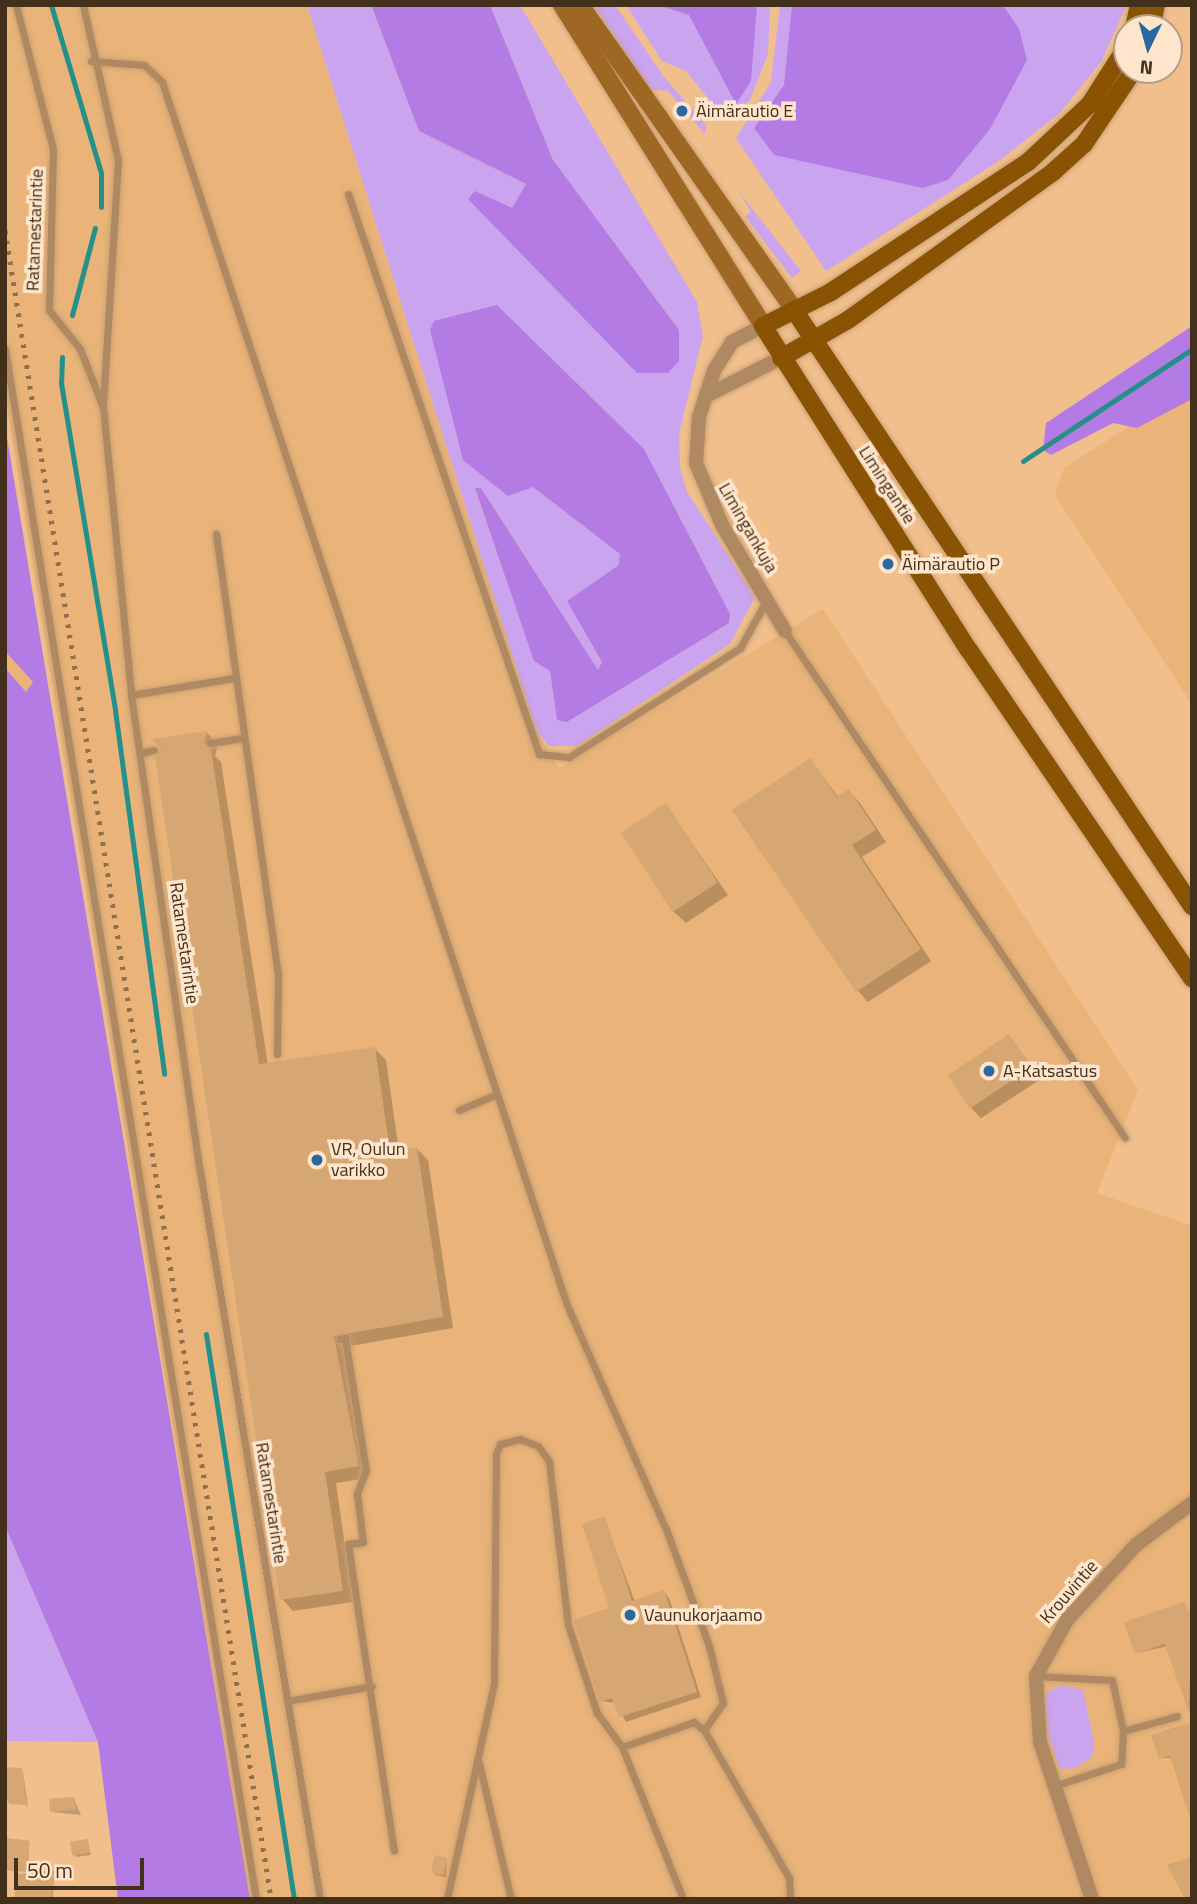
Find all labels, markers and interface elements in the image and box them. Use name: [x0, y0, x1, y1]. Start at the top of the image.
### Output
north arrow: [1113, 14, 1183, 84]
text: N: [1138, 53, 1154, 83]
place label: Äimärautio E: [696, 100, 793, 122]
marker: Äimärautio E: [674, 103, 690, 119]
street label: Ratamestarintie: [22, 168, 48, 292]
street label: Limingantie: [854, 442, 920, 528]
street label: Limingankuja: [714, 479, 782, 577]
place label: Äimärautio P: [902, 553, 1000, 575]
marker: Äimärautio P: [880, 556, 896, 572]
street label: Ratamestarintie: [165, 881, 203, 1005]
place label: A-Katsastus: [1003, 1060, 1097, 1082]
marker: A-Katsastus: [981, 1063, 997, 1079]
place label: VR, Oulun varikko: [331, 1139, 405, 1182]
marker: VR, Oulun varikko: [309, 1152, 325, 1168]
street label: Ratamestarintie: [251, 1441, 291, 1565]
street label: Krouvintie: [1036, 1556, 1102, 1628]
place label: Vaunukorjaamo: [644, 1604, 762, 1626]
marker: Vaunukorjaamo: [622, 1607, 638, 1623]
scale bar: [18, 1844, 147, 1888]
text: 50 m: [27, 1854, 73, 1886]

